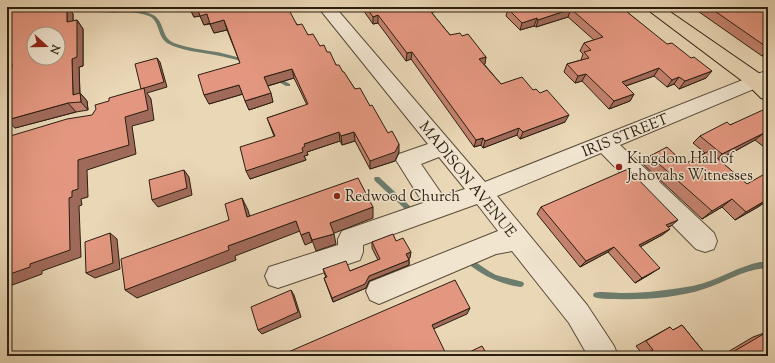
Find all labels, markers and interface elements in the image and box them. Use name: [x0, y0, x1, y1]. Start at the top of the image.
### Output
north arrow: [26, 26, 66, 66]
text: N: [45, 41, 64, 56]
street label: IRIS STREET: [579, 109, 672, 163]
street label: MADISON AVENUE: [413, 117, 520, 242]
place label: Kingdom Hall of Jehovahs Witnesses: [626, 149, 753, 187]
marker: Kingdom Hall of Jehovahs Witnesses: [614, 162, 624, 172]
place label: Redwood Church: [345, 187, 460, 208]
marker: Redwood Church: [332, 191, 342, 201]

